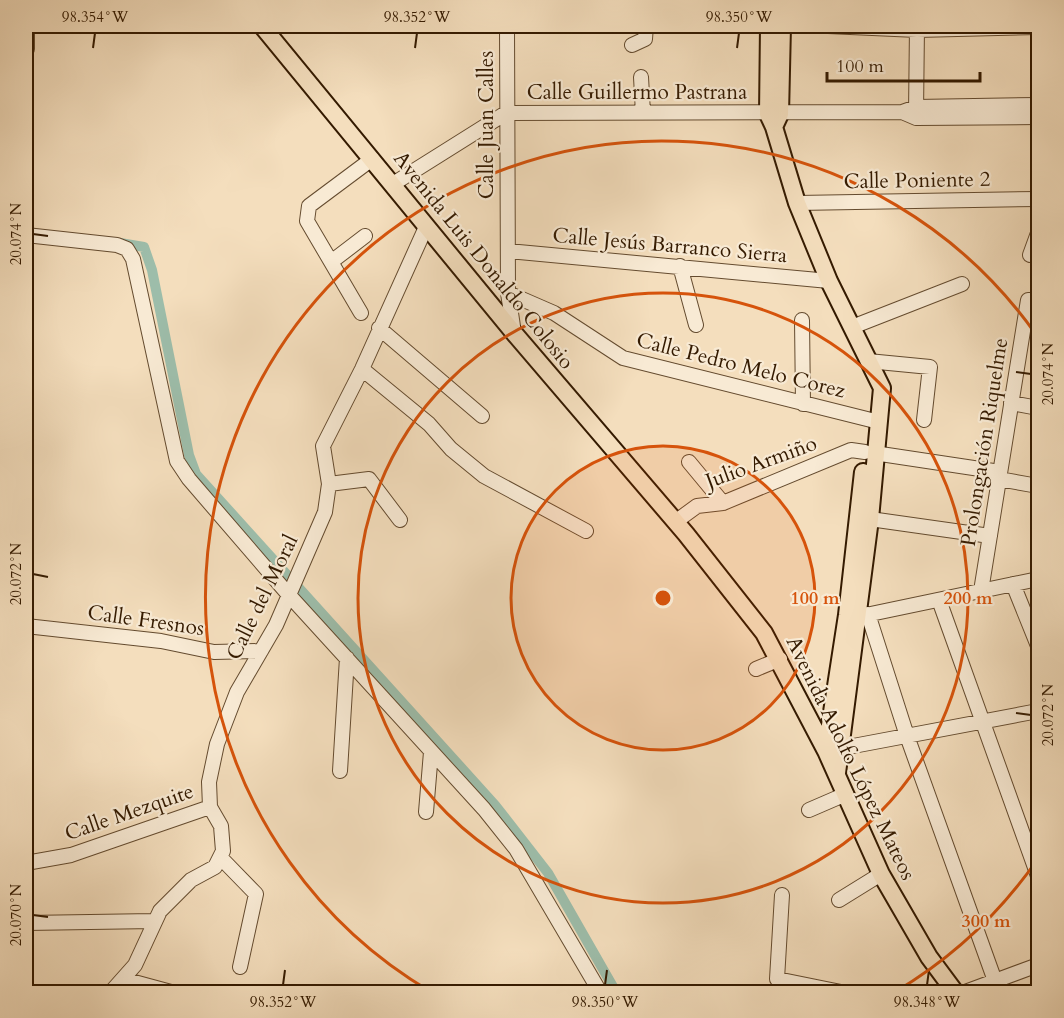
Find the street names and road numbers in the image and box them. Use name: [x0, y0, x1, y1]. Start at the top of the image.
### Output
street label: Calle Juan Calles: [472, 51, 501, 199]
street label: Calle Guillermo Pastrana: [527, 78, 747, 107]
street label: Avenida Luis Donaldo Colosio: [386, 145, 581, 376]
street label: Calle Poniente 2: [843, 165, 991, 196]
street label: Calle Jesús Barranco Sierra: [551, 221, 788, 270]
street label: Calle Pedro Melo Corez: [633, 325, 849, 406]
street label: Prolongación Riquelme: [954, 336, 1015, 548]
street label: Julio Armiño: [699, 429, 821, 497]
street label: Calle del Moral: [220, 530, 305, 665]
street label: Calle Fresnos: [86, 598, 206, 643]
street label: Avenida Adolfo López Mateos: [779, 631, 922, 885]
street label: Calle Mezquite: [61, 777, 197, 848]

